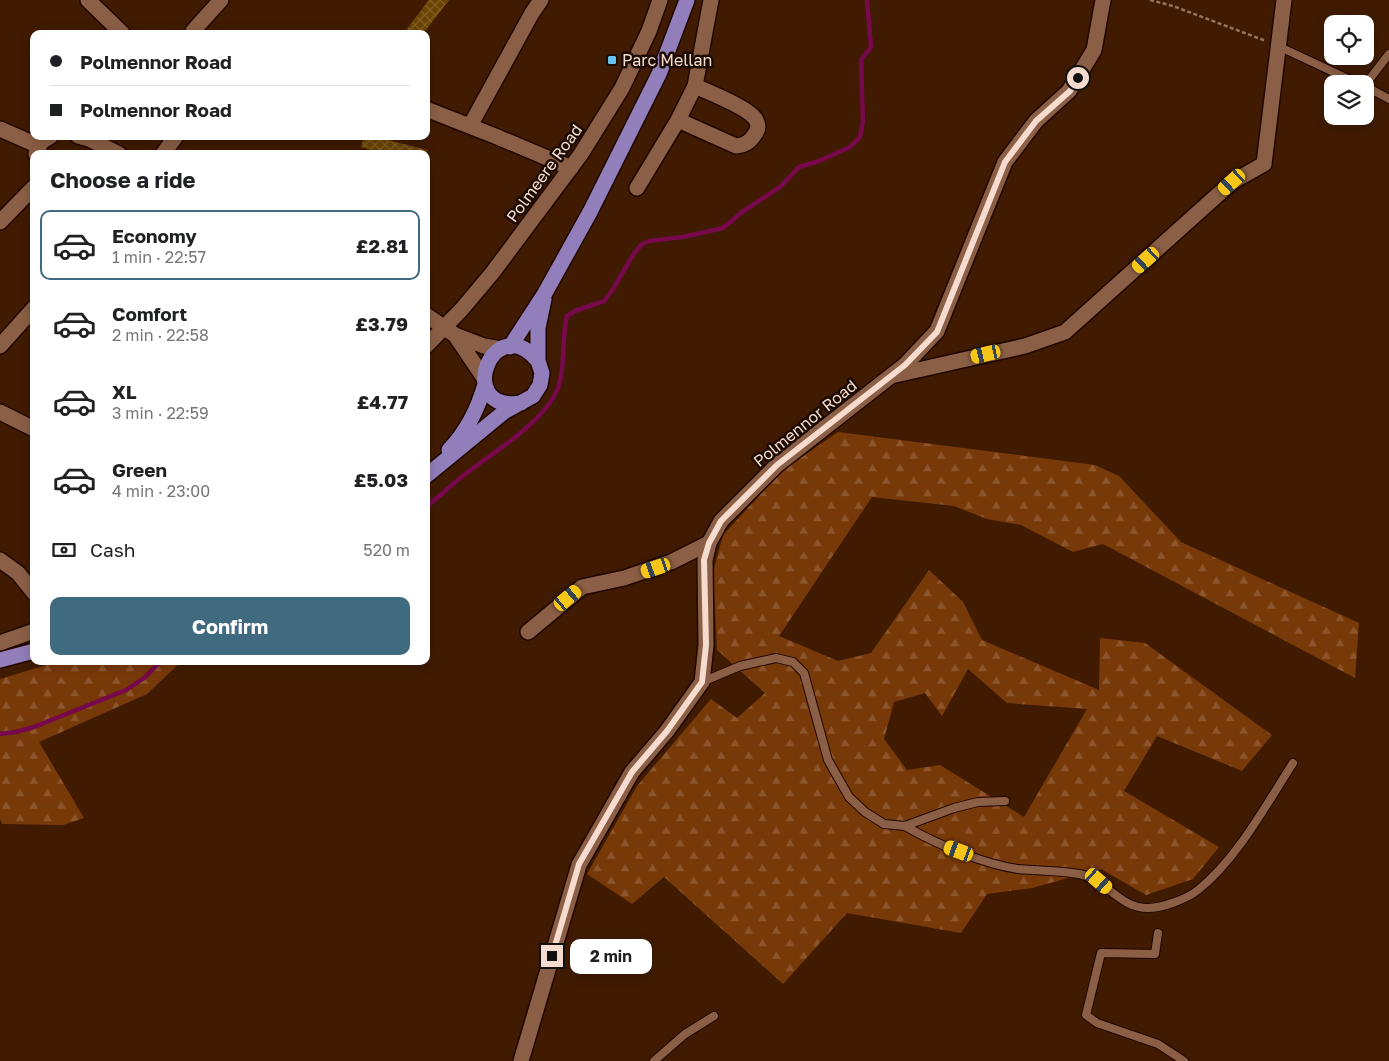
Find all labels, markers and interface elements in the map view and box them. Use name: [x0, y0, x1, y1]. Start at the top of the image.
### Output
map controls: [1324, 15, 1374, 125]
button: locate: [1324, 15, 1374, 65]
text: Polmennor Road: [80, 50, 232, 73]
place label: Parc Mellan: [622, 50, 712, 70]
marker: Parc Mellan: [606, 54, 618, 66]
route start: [1067, 67, 1089, 89]
button: layers: [1324, 75, 1374, 125]
text: Polmennor Road: [80, 98, 232, 121]
street label: Polmeere Road: [502, 120, 586, 226]
text: Choose a ride: [50, 166, 196, 193]
car: [1215, 166, 1248, 198]
icon: car: [52, 223, 97, 268]
text: Economy: [112, 224, 197, 247]
text: £2.81: [356, 234, 408, 257]
car: [1129, 244, 1162, 276]
text: 1 min · 22:57: [112, 247, 206, 267]
icon: car: [52, 301, 97, 346]
text: Comfort: [112, 302, 187, 325]
text: £3.79: [355, 312, 408, 335]
text: 2 min · 22:58: [112, 325, 209, 345]
car: [969, 343, 1002, 365]
street label: Polmennor Road: [749, 375, 861, 471]
icon: car: [52, 379, 97, 424]
text: XL: [112, 380, 137, 403]
text: £4.77: [357, 390, 408, 413]
text: 3 min · 22:59: [112, 403, 209, 423]
icon: car: [52, 457, 97, 502]
text: Green: [112, 458, 167, 481]
text: £5.03: [354, 468, 408, 491]
text: 4 min · 23:00: [112, 481, 210, 501]
icon: cash: [50, 536, 78, 564]
text: Cash: [90, 538, 135, 561]
text: 520 m: [363, 540, 410, 560]
car: [639, 556, 672, 580]
car: [551, 583, 584, 613]
button: Confirm: [50, 597, 410, 655]
car: [942, 839, 975, 863]
car: [1082, 865, 1115, 897]
callout: 2 min: [570, 938, 652, 974]
route end: [541, 945, 563, 967]
text: 2 min: [590, 946, 632, 966]

